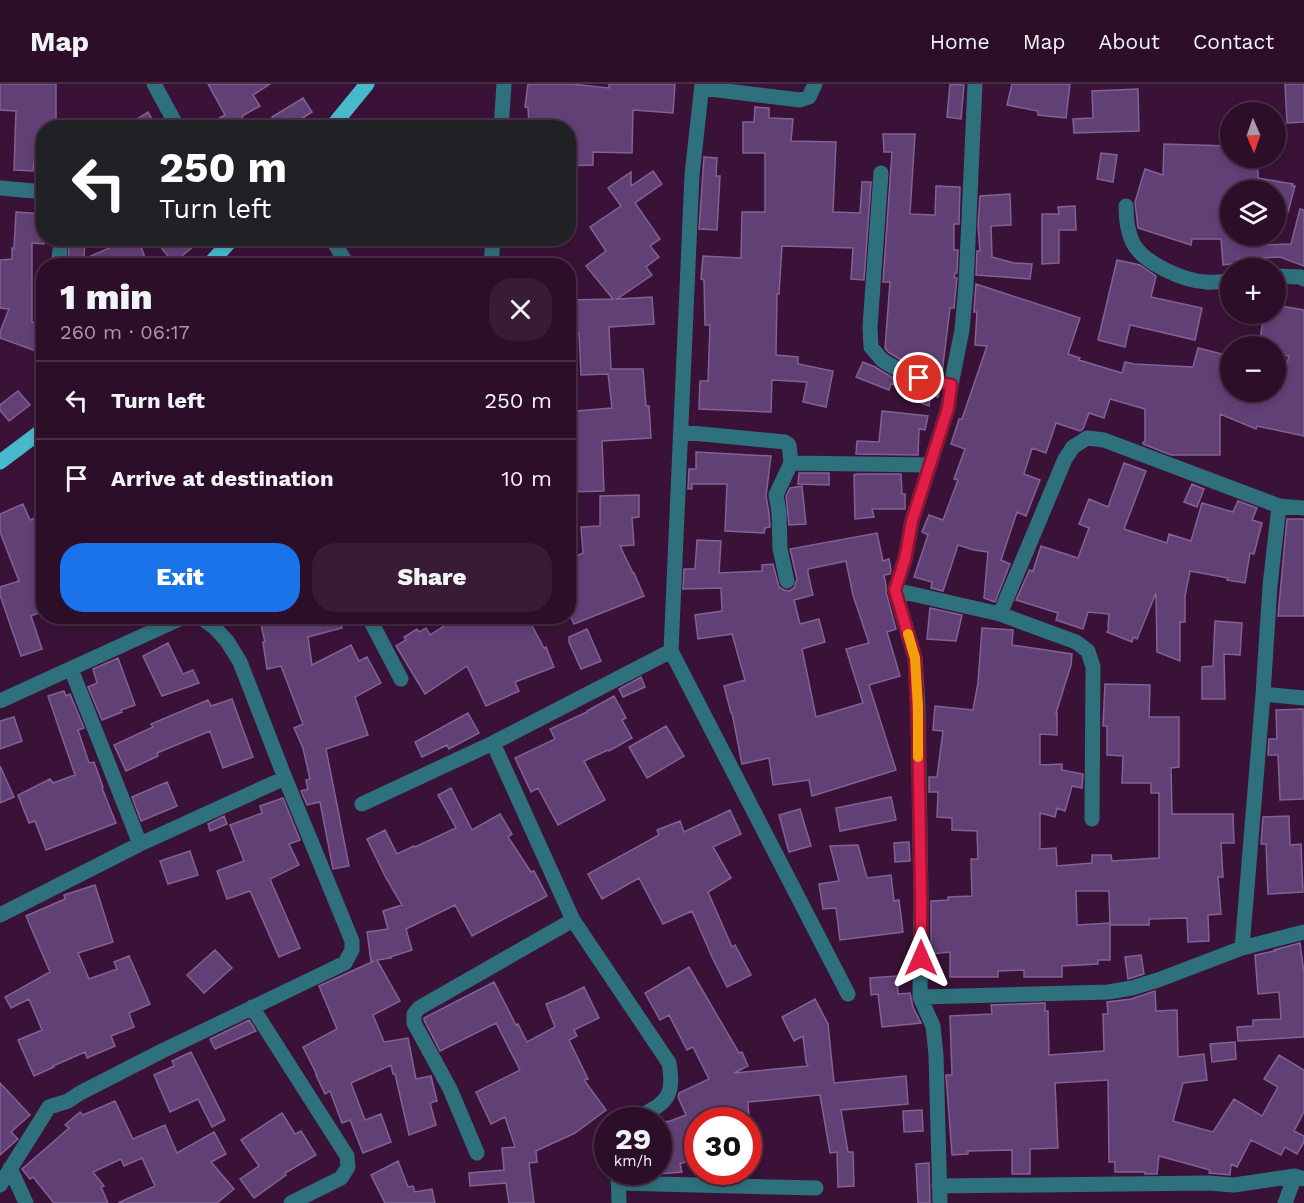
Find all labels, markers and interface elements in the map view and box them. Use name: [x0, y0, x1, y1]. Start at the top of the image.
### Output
text: Map: [30, 25, 89, 58]
text: Home: [930, 29, 990, 54]
text: Map: [1023, 29, 1066, 54]
text: About: [1099, 29, 1160, 54]
text: Contact: [1193, 29, 1274, 54]
north arrow: [1220, 102, 1286, 168]
map controls: [1220, 102, 1286, 402]
text: 250 m: [159, 143, 287, 192]
icon: left: [60, 144, 138, 222]
button: layers: [1220, 180, 1286, 246]
text: Turn left: [159, 193, 271, 225]
button: +: [1220, 258, 1286, 324]
text: 1 min: [60, 276, 153, 318]
button: close: [489, 278, 552, 341]
text: 260 m · 06:17: [60, 320, 190, 344]
button: −: [1220, 336, 1286, 402]
pin: [893, 352, 944, 403]
icon: arrive: [902, 361, 935, 394]
icon: left: [60, 384, 93, 417]
text: Turn left: [111, 388, 205, 413]
text: 250 m: [484, 388, 552, 413]
icon: arrive: [60, 462, 93, 495]
text: Arrive at destination: [111, 466, 334, 491]
text: 10 m: [501, 466, 552, 491]
button: Exit: [60, 543, 300, 612]
button: Share: [312, 543, 552, 612]
position arrow: [889, 926, 953, 990]
speed limit sign: 30: [684, 1107, 762, 1185]
text: 29: [615, 1121, 651, 1156]
text: km/h: [614, 1152, 652, 1170]

